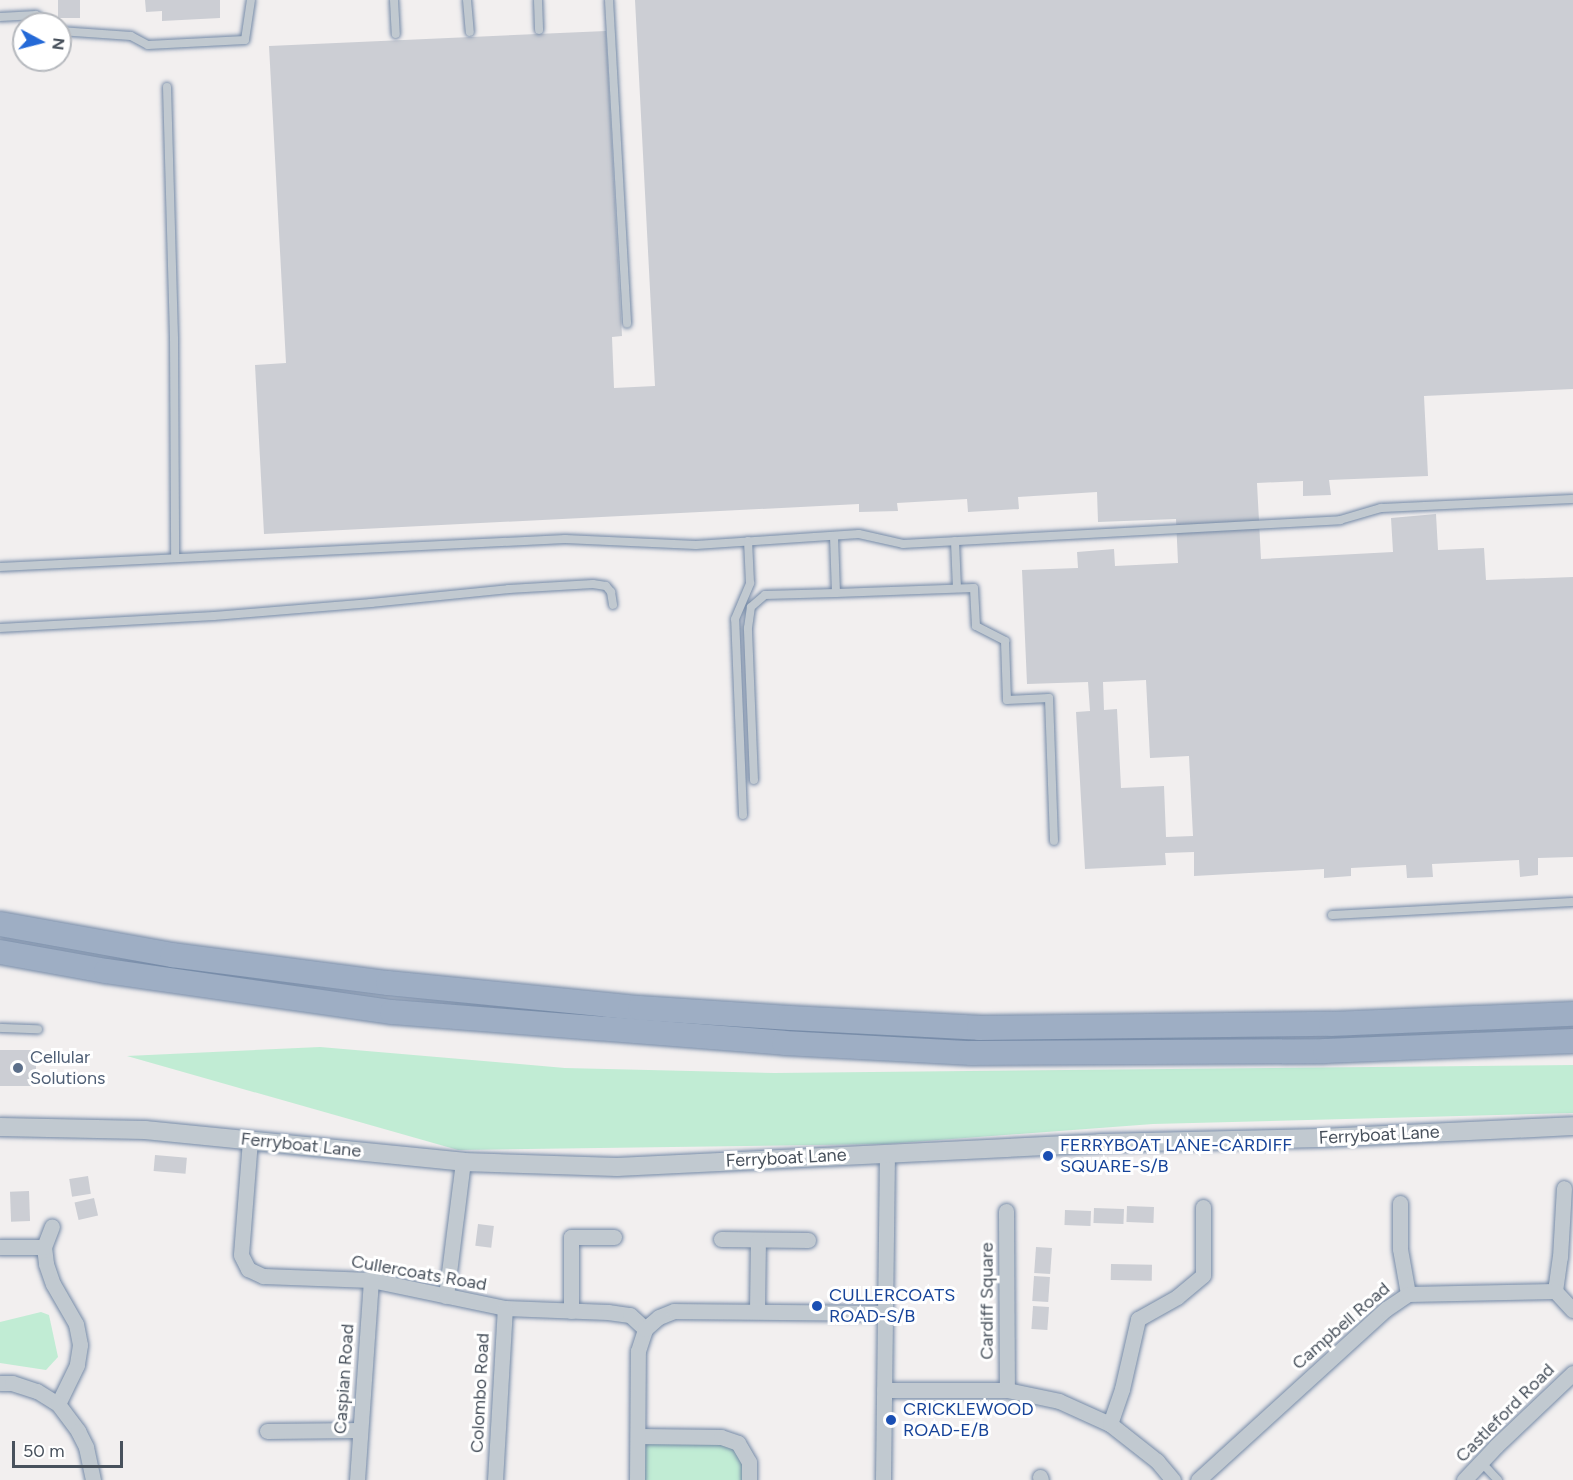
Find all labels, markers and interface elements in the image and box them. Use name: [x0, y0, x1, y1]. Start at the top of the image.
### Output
north arrow: [12, 12, 72, 72]
text: N: [48, 37, 69, 51]
place label: Cellular Solutions: [30, 1047, 105, 1090]
marker: Cellular Solutions: [11, 1061, 25, 1075]
street label: Ferryboat Lane: [1318, 1121, 1440, 1149]
street label: Ferryboat Lane: [240, 1128, 362, 1162]
place label: FERRYBOAT LANE-CARDIFF SQUARE-S/B: [1060, 1135, 1292, 1178]
street label: Ferryboat Lane: [725, 1144, 847, 1172]
marker: FERRYBOAT LANE-CARDIFF SQUARE-S/B: [1041, 1149, 1055, 1163]
street label: Cardiff Square: [976, 1242, 998, 1360]
street label: Cullercoats Road: [350, 1250, 488, 1296]
street label: Campbell Road: [1288, 1278, 1394, 1374]
place label: CULLERCOATS ROAD-S/B: [829, 1285, 955, 1328]
marker: CULLERCOATS ROAD-S/B: [810, 1299, 824, 1313]
street label: Caspian Road: [329, 1323, 359, 1435]
street label: Colombo Road: [466, 1333, 494, 1453]
street label: Castleford Road: [1451, 1359, 1559, 1467]
place label: CRICKLEWOOD ROAD-E/B: [903, 1399, 1034, 1442]
marker: CRICKLEWOOD ROAD-E/B: [884, 1413, 898, 1427]
scale bar: [15, 1429, 126, 1467]
text: 50 m: [23, 1440, 65, 1462]

